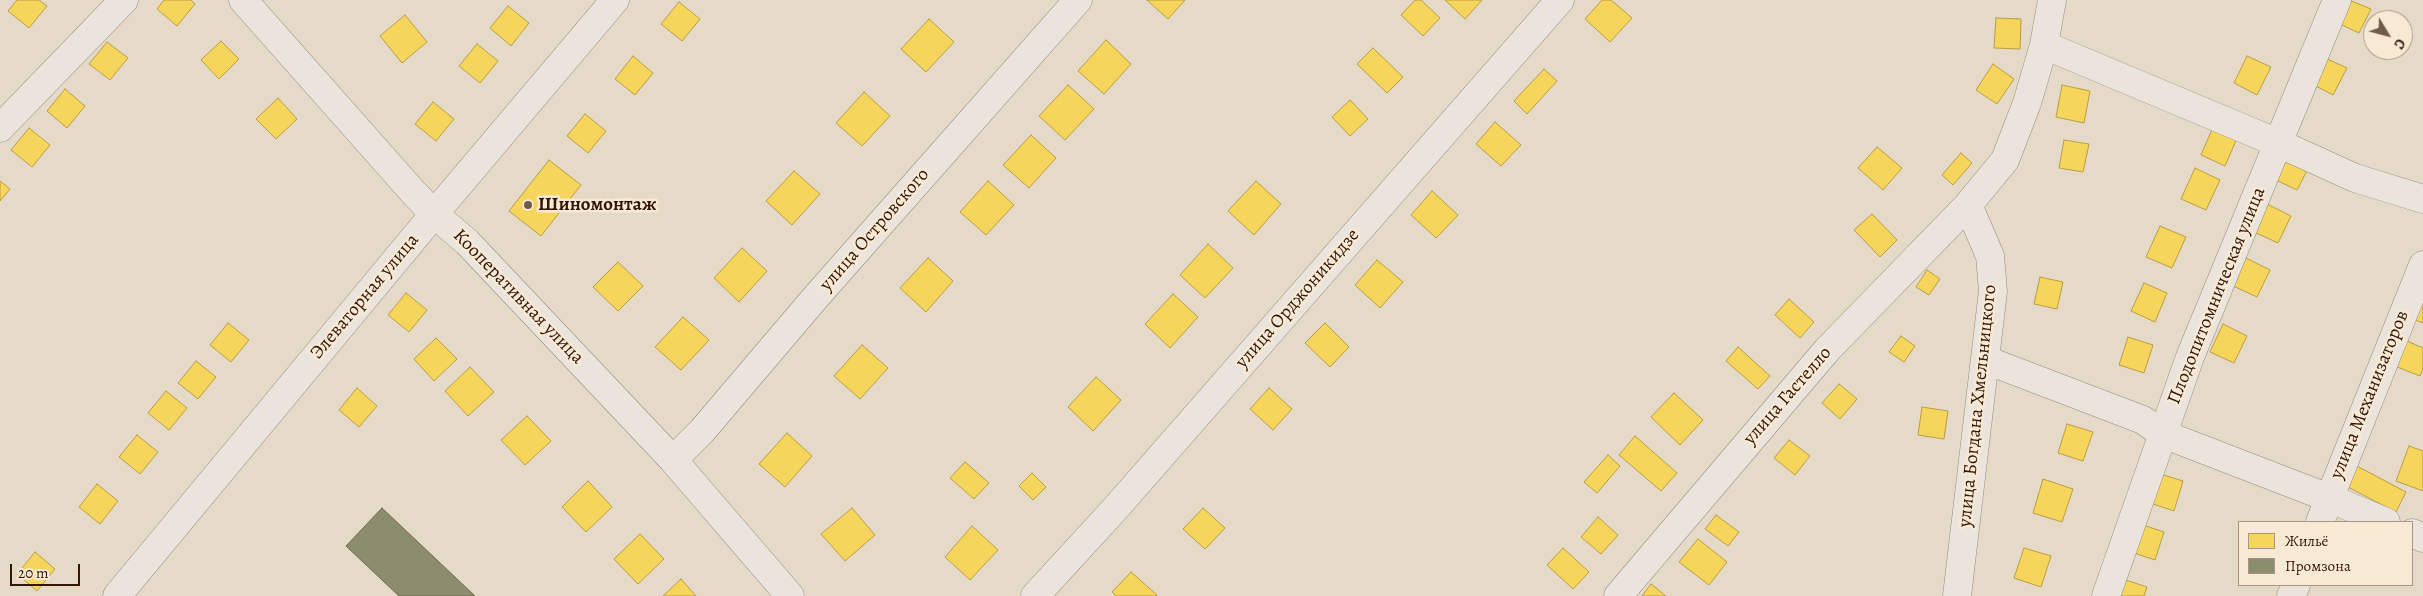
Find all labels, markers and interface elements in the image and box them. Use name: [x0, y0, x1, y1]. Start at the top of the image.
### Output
north arrow: [2363, 10, 2413, 60]
text: С: [2389, 35, 2410, 53]
street label: улица Островского: [815, 164, 935, 296]
street label: Плодопитомническая улица: [2163, 184, 2271, 408]
place label: Шиномонтаж: [538, 194, 657, 216]
marker: Шиномонтаж: [522, 199, 534, 211]
street label: Кооперативная улица: [448, 225, 588, 369]
street label: улица Орджоникидзе: [1231, 225, 1365, 373]
street label: Элеваторная улица: [306, 230, 424, 364]
street label: улица Богдана Хмельницкого: [1954, 284, 2002, 528]
street label: улица Механизаторов: [2326, 307, 2414, 483]
street label: улица Гастелло: [1739, 342, 1837, 450]
legend: [2238, 521, 2413, 586]
text: Жильё: [2285, 531, 2328, 551]
scale bar: [12, 554, 82, 586]
text: Промзона: [2285, 556, 2351, 576]
text: 20 m: [18, 563, 49, 583]

